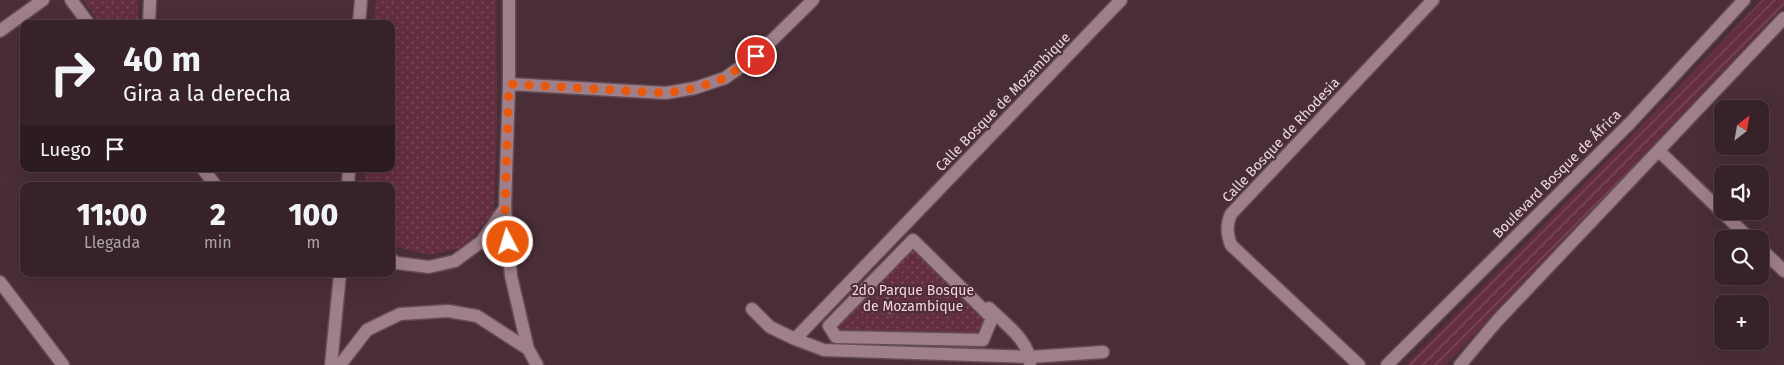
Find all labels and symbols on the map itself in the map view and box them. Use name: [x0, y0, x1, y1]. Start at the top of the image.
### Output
street label: Calle Bosque de Mozambique: [932, 29, 1074, 175]
pin: [735, 35, 777, 77]
street label: Calle Bosque de Rhodesia: [1219, 74, 1343, 206]
north arrow: [1714, 100, 1769, 155]
street label: Boulevard Bosque de África: [1488, 105, 1625, 242]
position arrow: [481, 215, 533, 267]
park label: 2do Parque Bosque de Mozambique: [852, 282, 974, 315]

